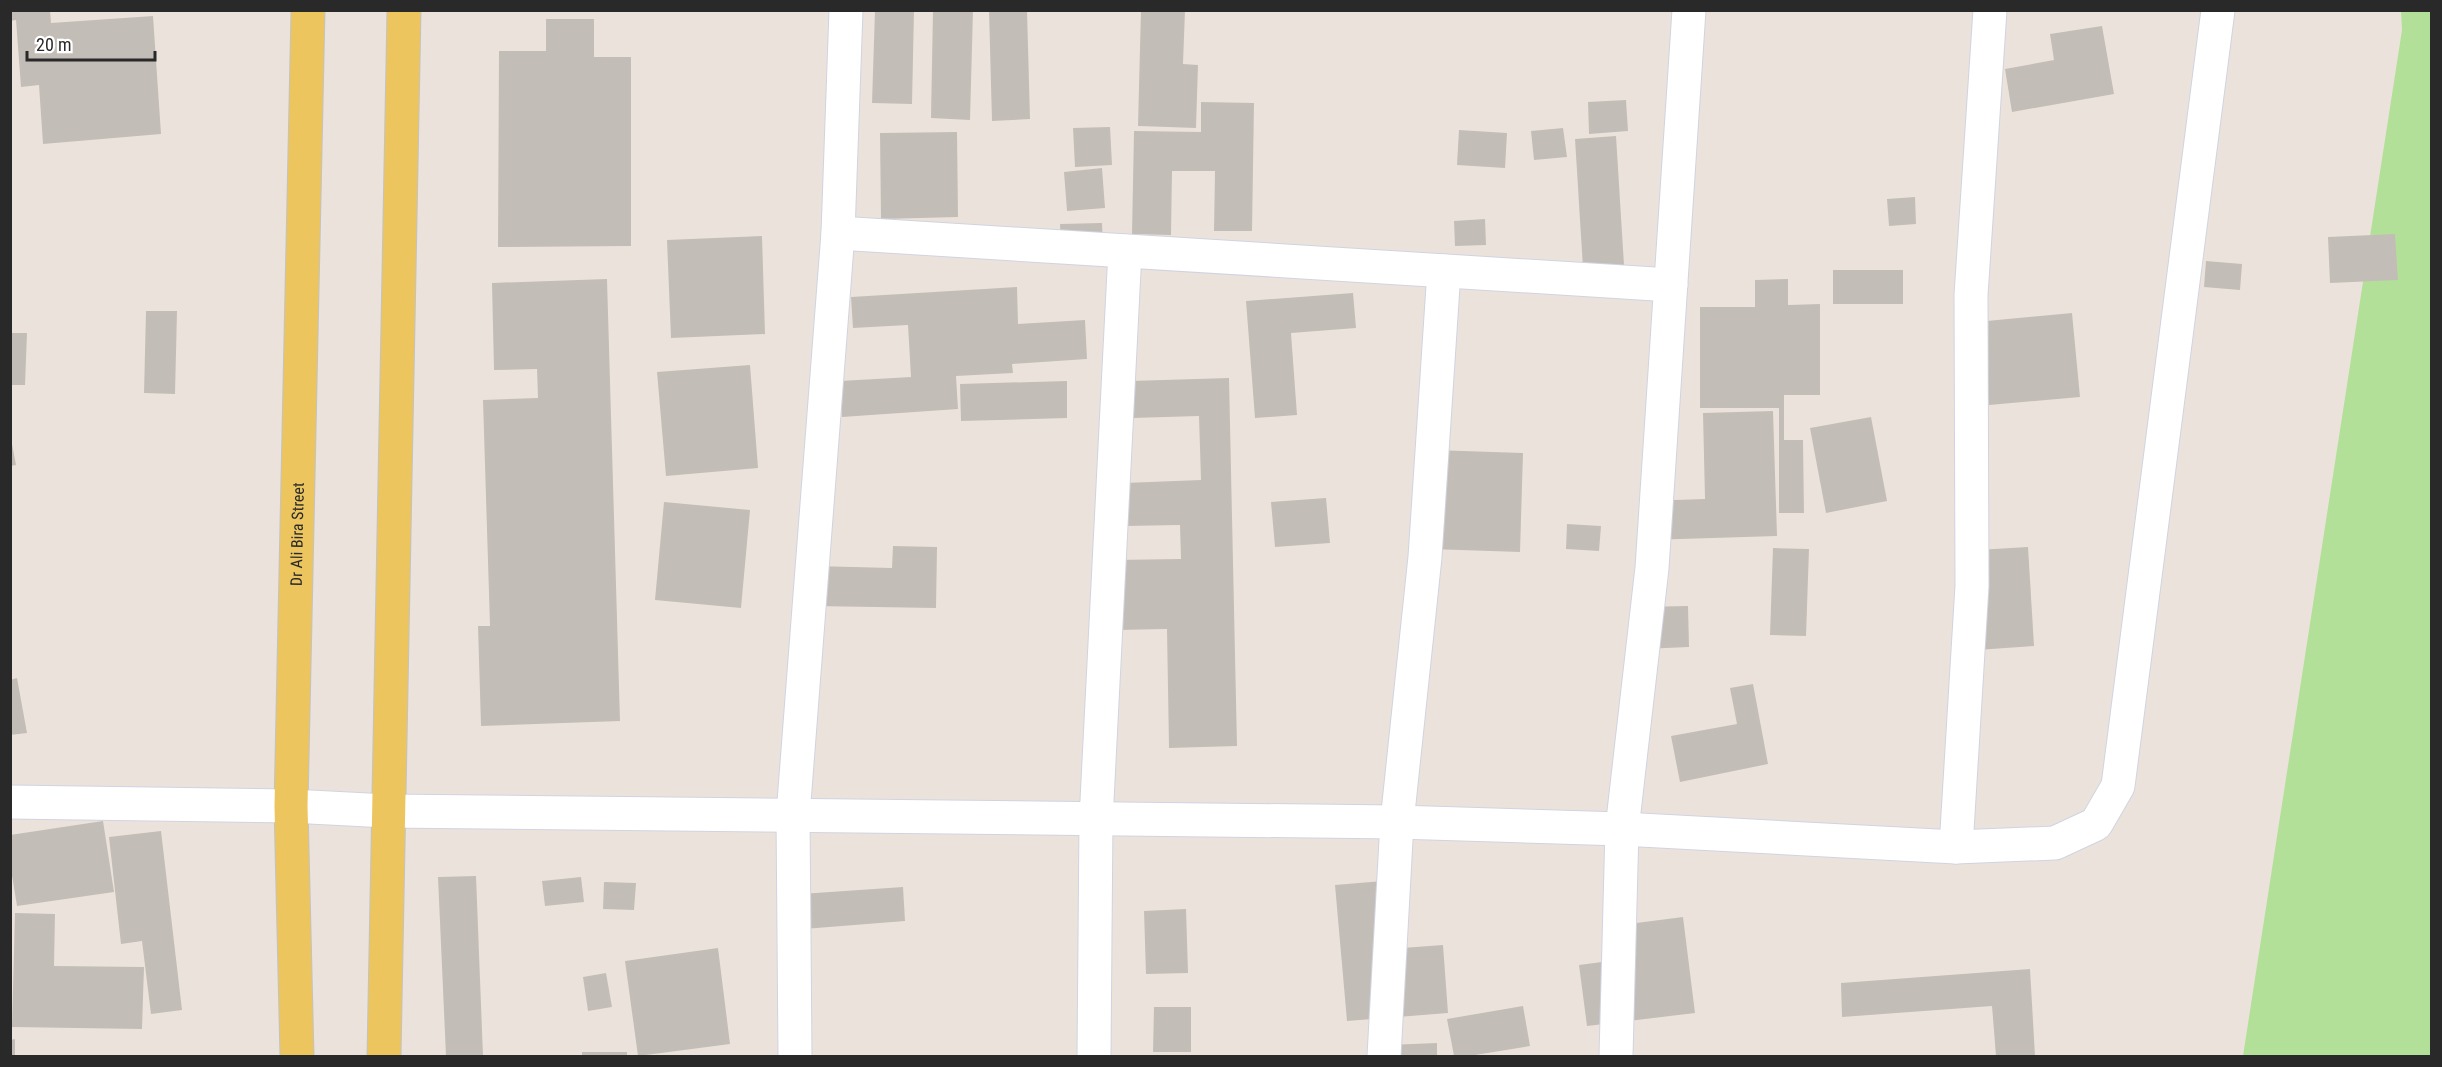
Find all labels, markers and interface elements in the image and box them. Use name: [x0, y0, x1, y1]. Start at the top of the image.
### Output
scale bar: [27, 24, 154, 62]
text: 20 m: [36, 34, 71, 55]
street label: Dr Ali Bira Street: [287, 482, 308, 586]

